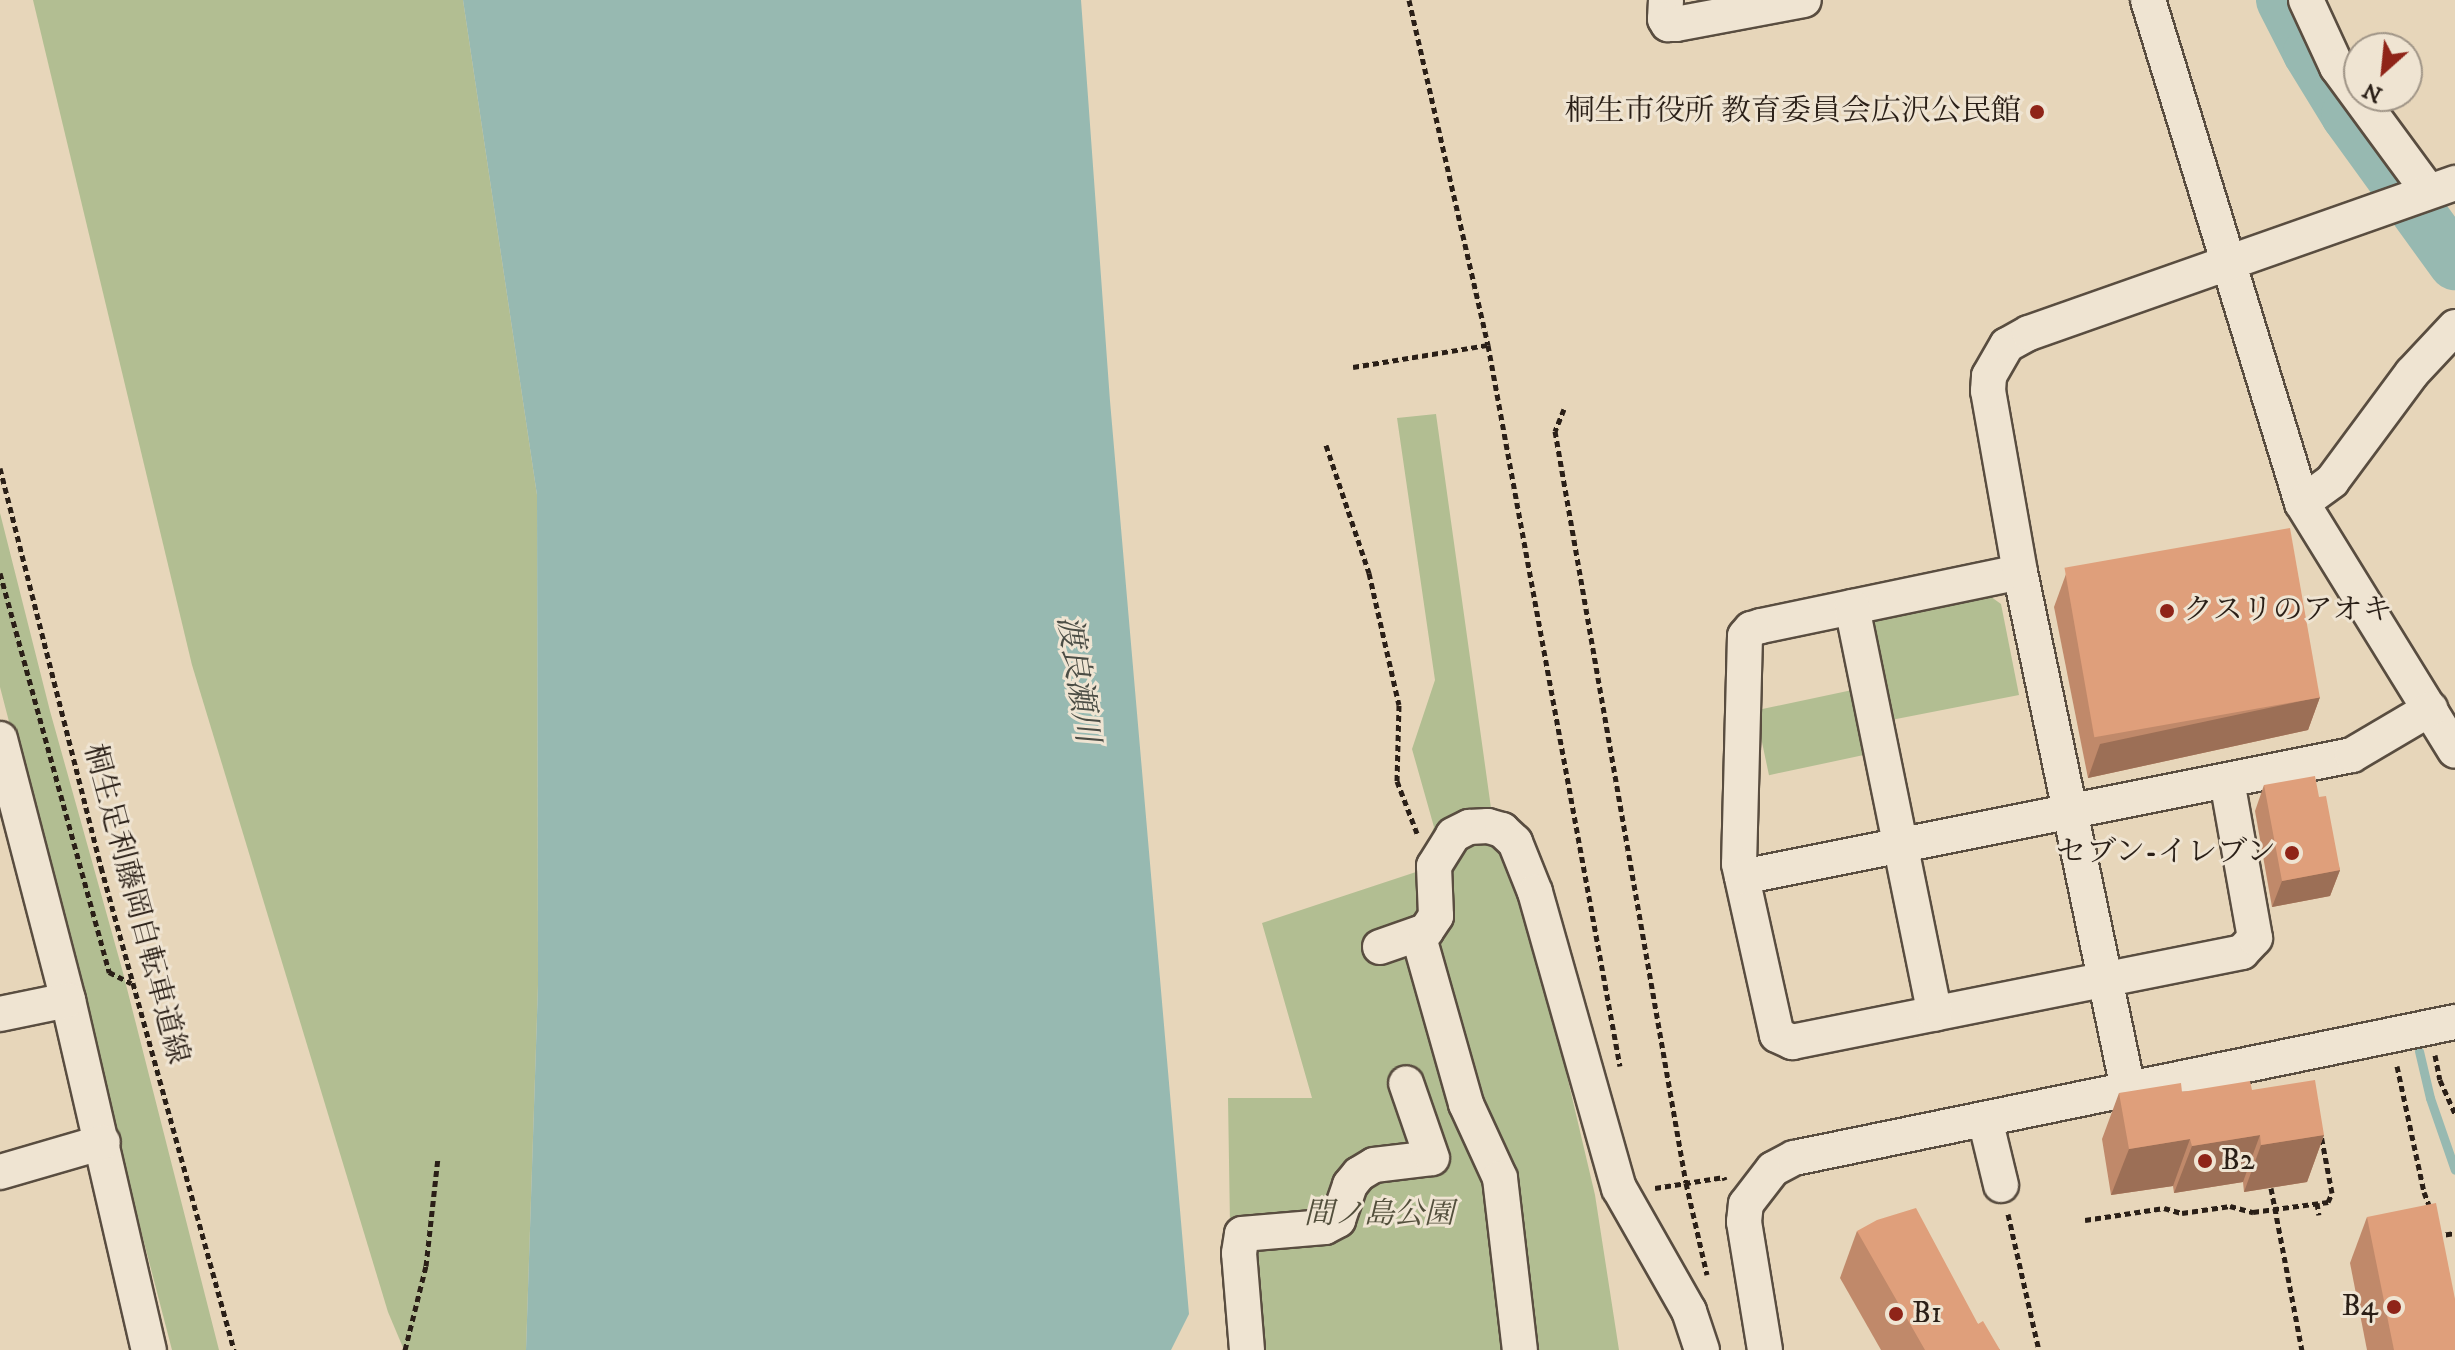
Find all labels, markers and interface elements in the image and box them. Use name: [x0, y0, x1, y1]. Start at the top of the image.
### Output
north arrow: [2343, 32, 2423, 112]
text: N: [2359, 76, 2387, 108]
place label: 桐生市役所 教育委員会広沢公民館: [1565, 94, 2021, 130]
marker: 桐生市役所 教育委員会広沢公民館: [2028, 103, 2046, 121]
place label: クスリのアオキ: [2183, 593, 2393, 629]
marker: クスリのアオキ: [2158, 602, 2176, 620]
water label: 渡良瀬川: [1048, 613, 1106, 745]
street label: 桐生足利藤岡自転車道線: [75, 740, 195, 1068]
place label: セブン-イレブン: [2054, 835, 2276, 871]
marker: セブン-イレブン: [2283, 844, 2301, 862]
place label: B2: [2221, 1143, 2255, 1179]
marker: B2: [2196, 1152, 2214, 1170]
park label: 間ノ島公園: [1304, 1197, 1454, 1233]
place label: B4: [2342, 1289, 2378, 1325]
place label: B1: [1912, 1296, 1942, 1332]
marker: B4: [2385, 1298, 2403, 1316]
marker: B1: [1887, 1305, 1905, 1323]

